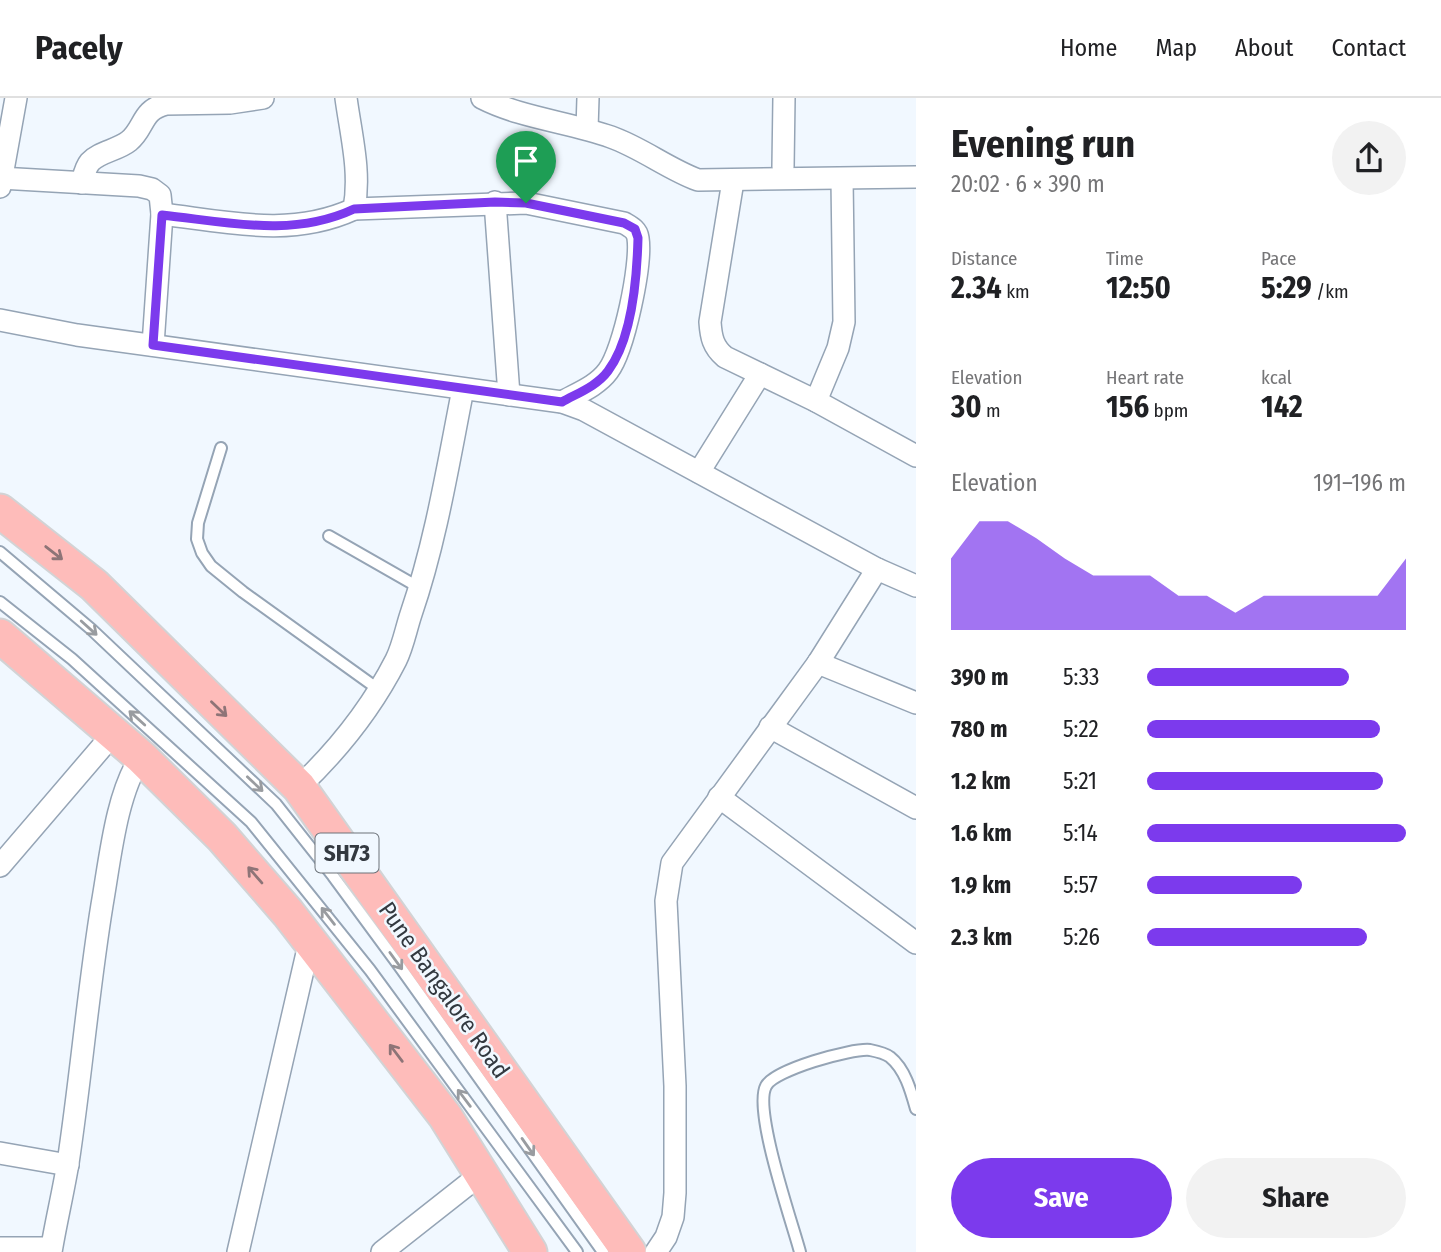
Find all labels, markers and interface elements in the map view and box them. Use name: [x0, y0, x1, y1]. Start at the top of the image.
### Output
text: Pacely: [35, 28, 123, 68]
text: Home: [1060, 34, 1117, 62]
text: Map: [1155, 34, 1197, 62]
text: About: [1235, 34, 1293, 62]
text: Contact: [1331, 34, 1406, 62]
text: Evening run: [951, 121, 1135, 167]
button: share: [1332, 121, 1406, 195]
pin: [496, 131, 556, 203]
icon: arrive: [507, 142, 545, 180]
text: 20:02 · 6 × 390 m: [951, 170, 1105, 198]
text: Distance: [951, 247, 1018, 270]
text: Time: [1106, 247, 1144, 270]
text: Pace: [1261, 247, 1296, 270]
text: 2.34: [951, 270, 1002, 306]
text: 12:50: [1106, 270, 1171, 306]
text: 5:29: [1261, 270, 1312, 306]
text: km: [1002, 280, 1030, 303]
text: /km: [1312, 280, 1349, 303]
text: Elevation: [951, 366, 1023, 389]
text: Heart rate: [1106, 366, 1184, 389]
text: kcal: [1261, 366, 1292, 389]
text: 30: [951, 389, 982, 425]
text: 156: [1106, 389, 1149, 425]
text: 142: [1261, 389, 1303, 425]
text: m: [982, 399, 1001, 422]
text: bpm: [1149, 399, 1188, 422]
text: Elevation: [951, 469, 1038, 497]
text: 191–196 m: [1313, 469, 1406, 497]
one-way arrow: [44, 546, 62, 561]
one-way arrow: [80, 620, 98, 636]
text: 390 m: [951, 663, 1008, 691]
text: 5:33: [1063, 663, 1099, 691]
one-way arrow: [210, 700, 227, 717]
one-way arrow: [129, 709, 146, 726]
text: 780 m: [951, 715, 1008, 743]
text: 5:22: [1063, 715, 1099, 743]
text: 1.2 km: [951, 767, 1011, 795]
text: 5:21: [1063, 767, 1097, 795]
one-way arrow: [246, 775, 263, 792]
text: 1.6 km: [951, 819, 1012, 847]
text: 5:14: [1063, 819, 1098, 847]
road number: SH73: [316, 834, 378, 873]
one-way arrow: [247, 866, 263, 884]
text: 1.9 km: [951, 871, 1011, 899]
text: 5:57: [1063, 871, 1098, 899]
street label: Pune Bangalore Road: [373, 897, 515, 1083]
one-way arrow: [320, 908, 336, 926]
text: 2.3 km: [951, 923, 1012, 951]
text: 5:26: [1063, 923, 1100, 951]
one-way arrow: [388, 952, 403, 971]
one-way arrow: [389, 1044, 404, 1063]
one-way arrow: [457, 1089, 472, 1108]
one-way arrow: [521, 1137, 535, 1156]
button: Save: [951, 1158, 1172, 1238]
button: Share: [1186, 1158, 1406, 1238]

